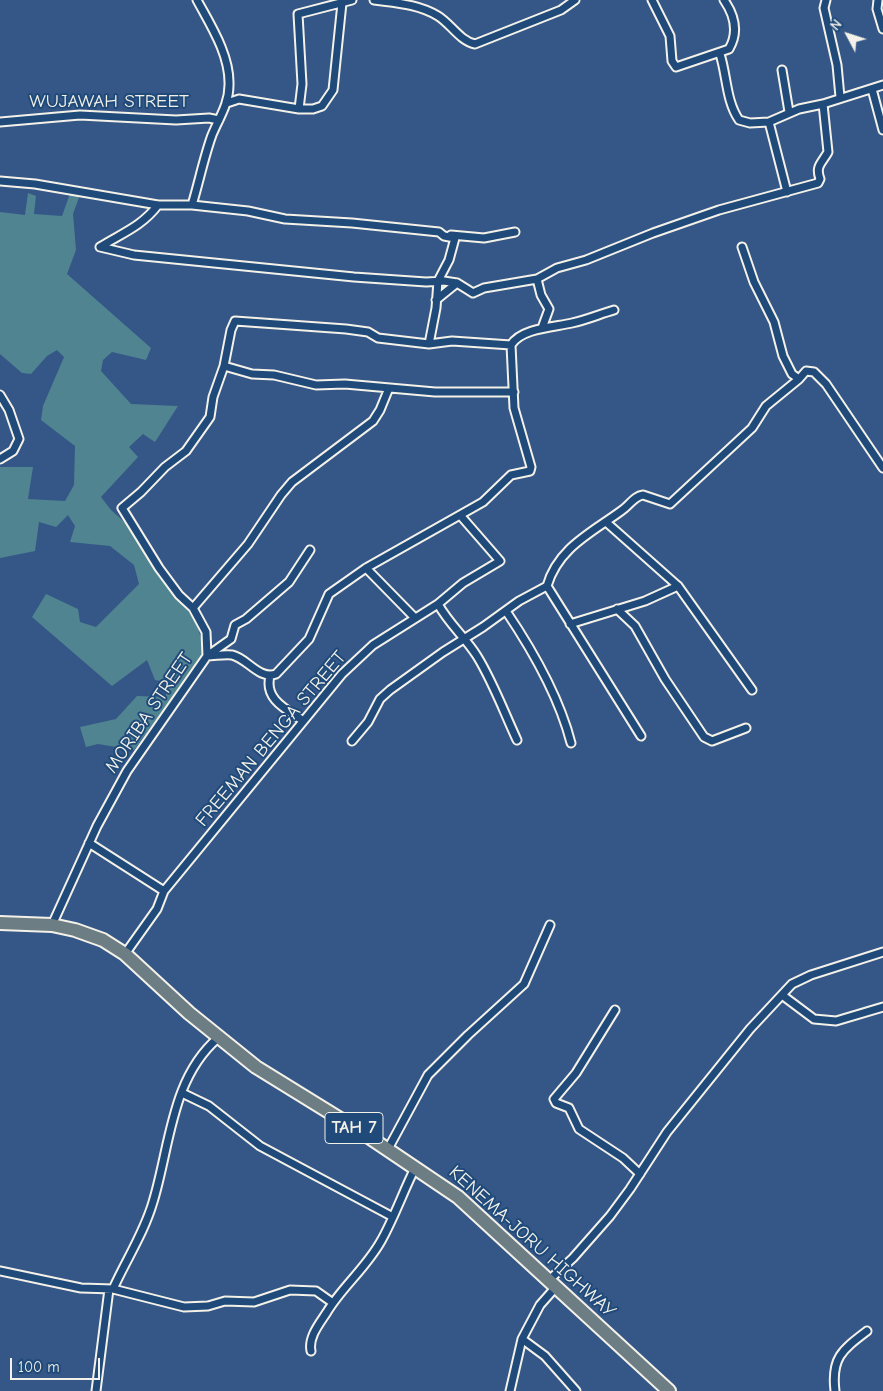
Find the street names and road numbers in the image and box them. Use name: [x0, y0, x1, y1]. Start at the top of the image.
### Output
street label: WUJAWAH STREET: [29, 91, 189, 113]
street label: FREEMAN BENGA STREET: [191, 647, 351, 831]
street label: MORIBA STREET: [100, 648, 198, 778]
road number: TAH 7: [325, 1112, 383, 1144]
street label: KENEMA-JORU HIGHWAY: [444, 1161, 620, 1323]

